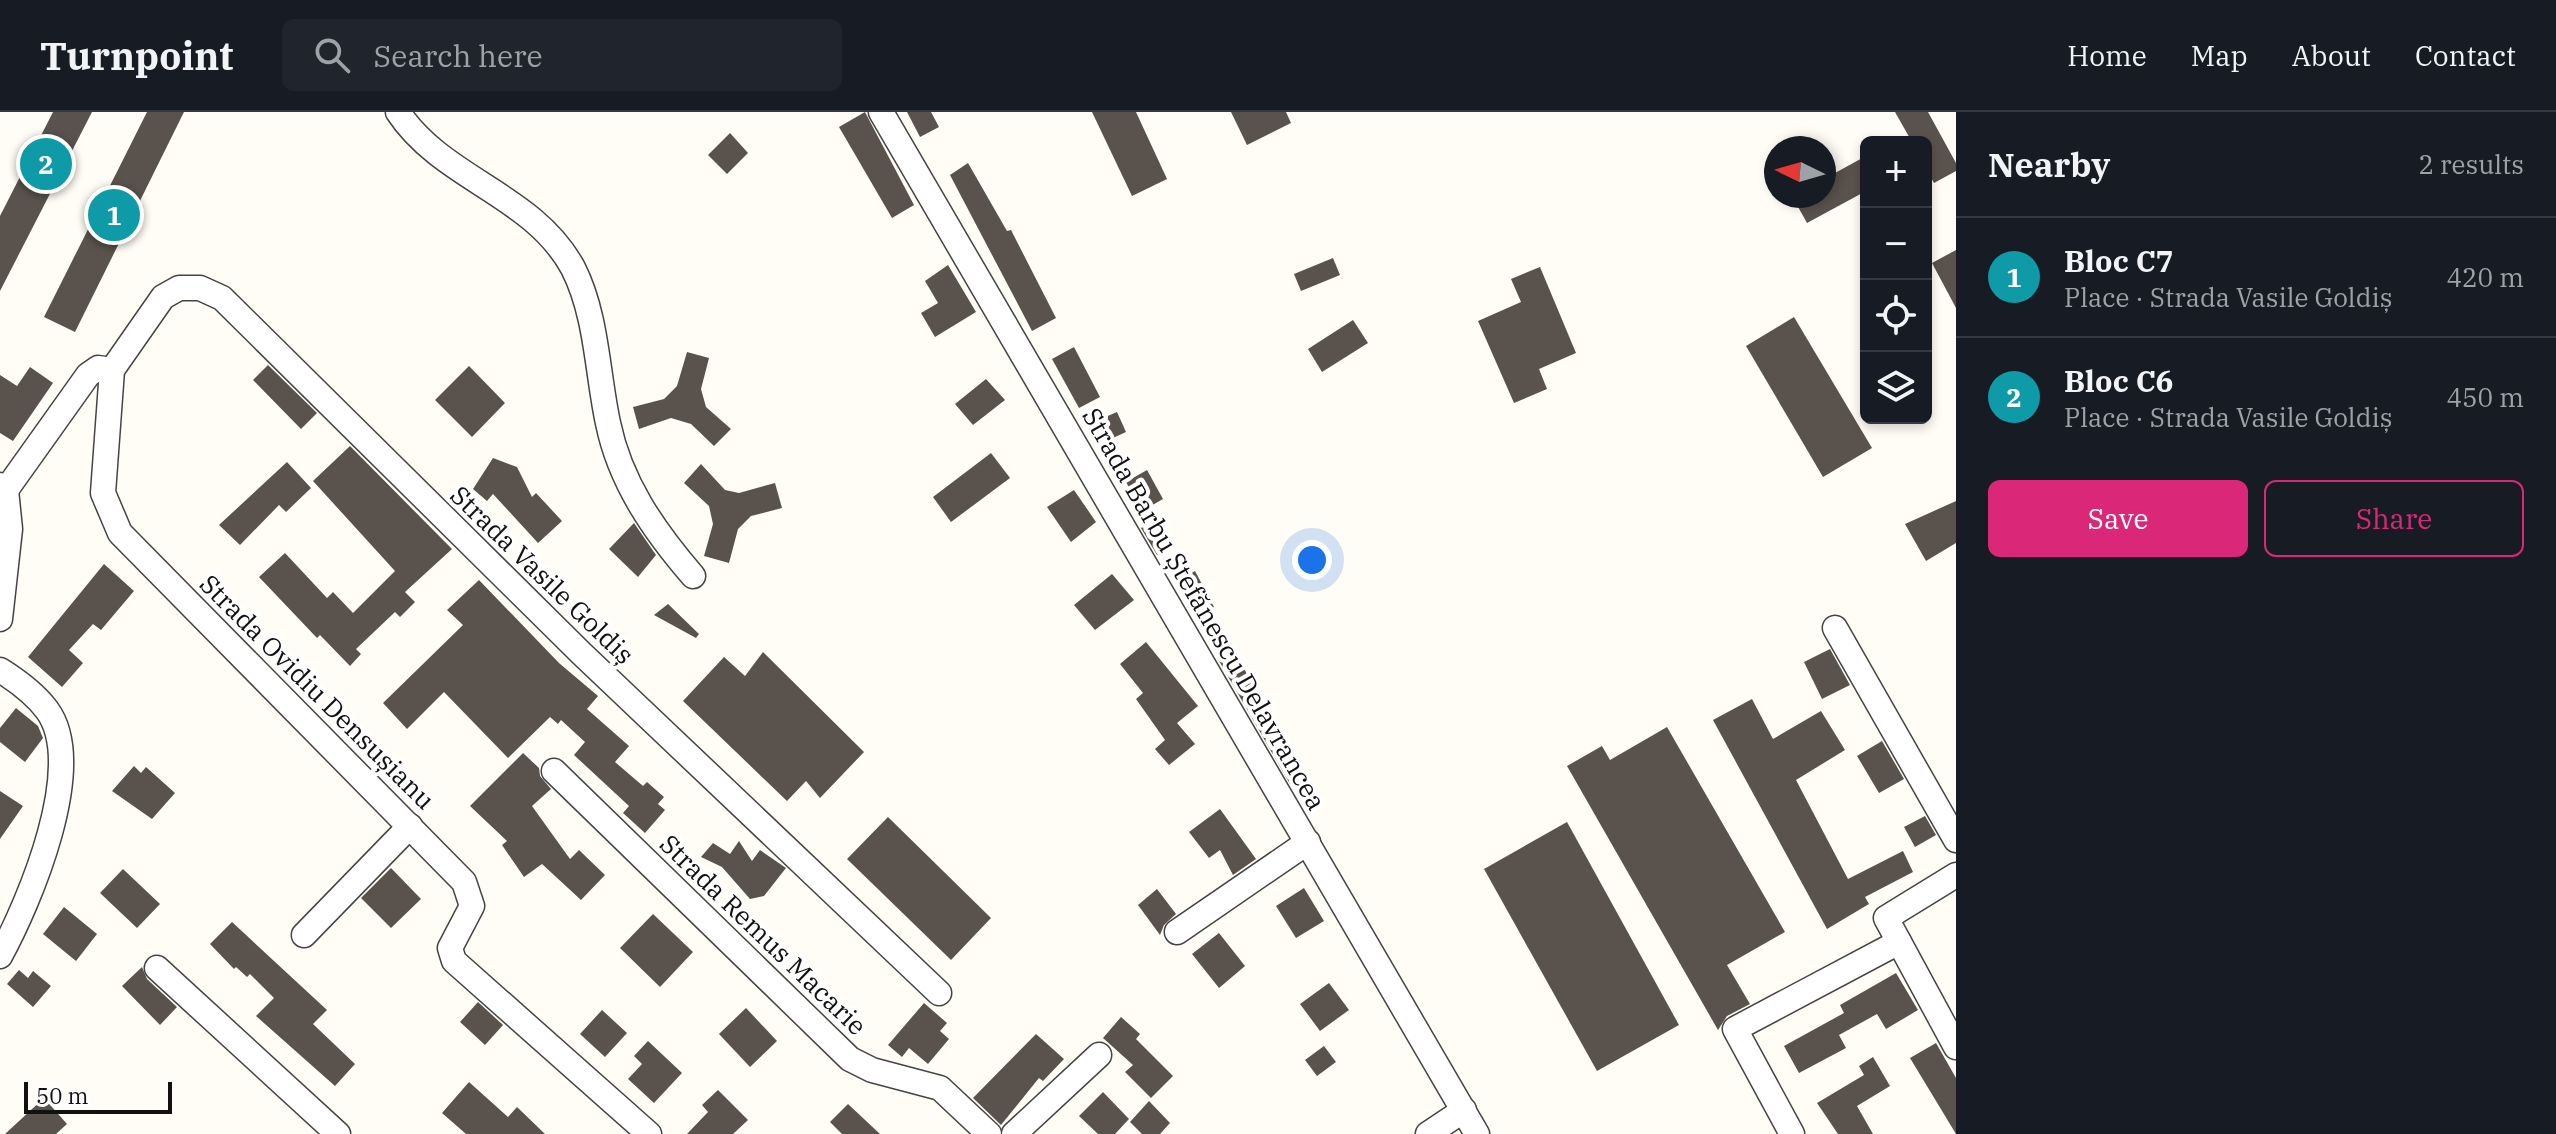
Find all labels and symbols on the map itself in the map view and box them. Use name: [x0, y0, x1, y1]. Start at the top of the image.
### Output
pin: 2: [20, 134, 72, 194]
north arrow: [1764, 136, 1836, 208]
pin: 1: [88, 185, 140, 245]
street label: Strada Barbu Ștefănescu Delavrancea: [1075, 401, 1334, 816]
street label: Strada Vasile Goldiș: [444, 478, 642, 671]
your location: [1292, 540, 1332, 580]
street label: Strada Ovidiu Densușianu: [193, 567, 442, 816]
street label: Strada Remus Macarie: [653, 827, 874, 1042]
scale bar: [24, 1078, 172, 1114]

